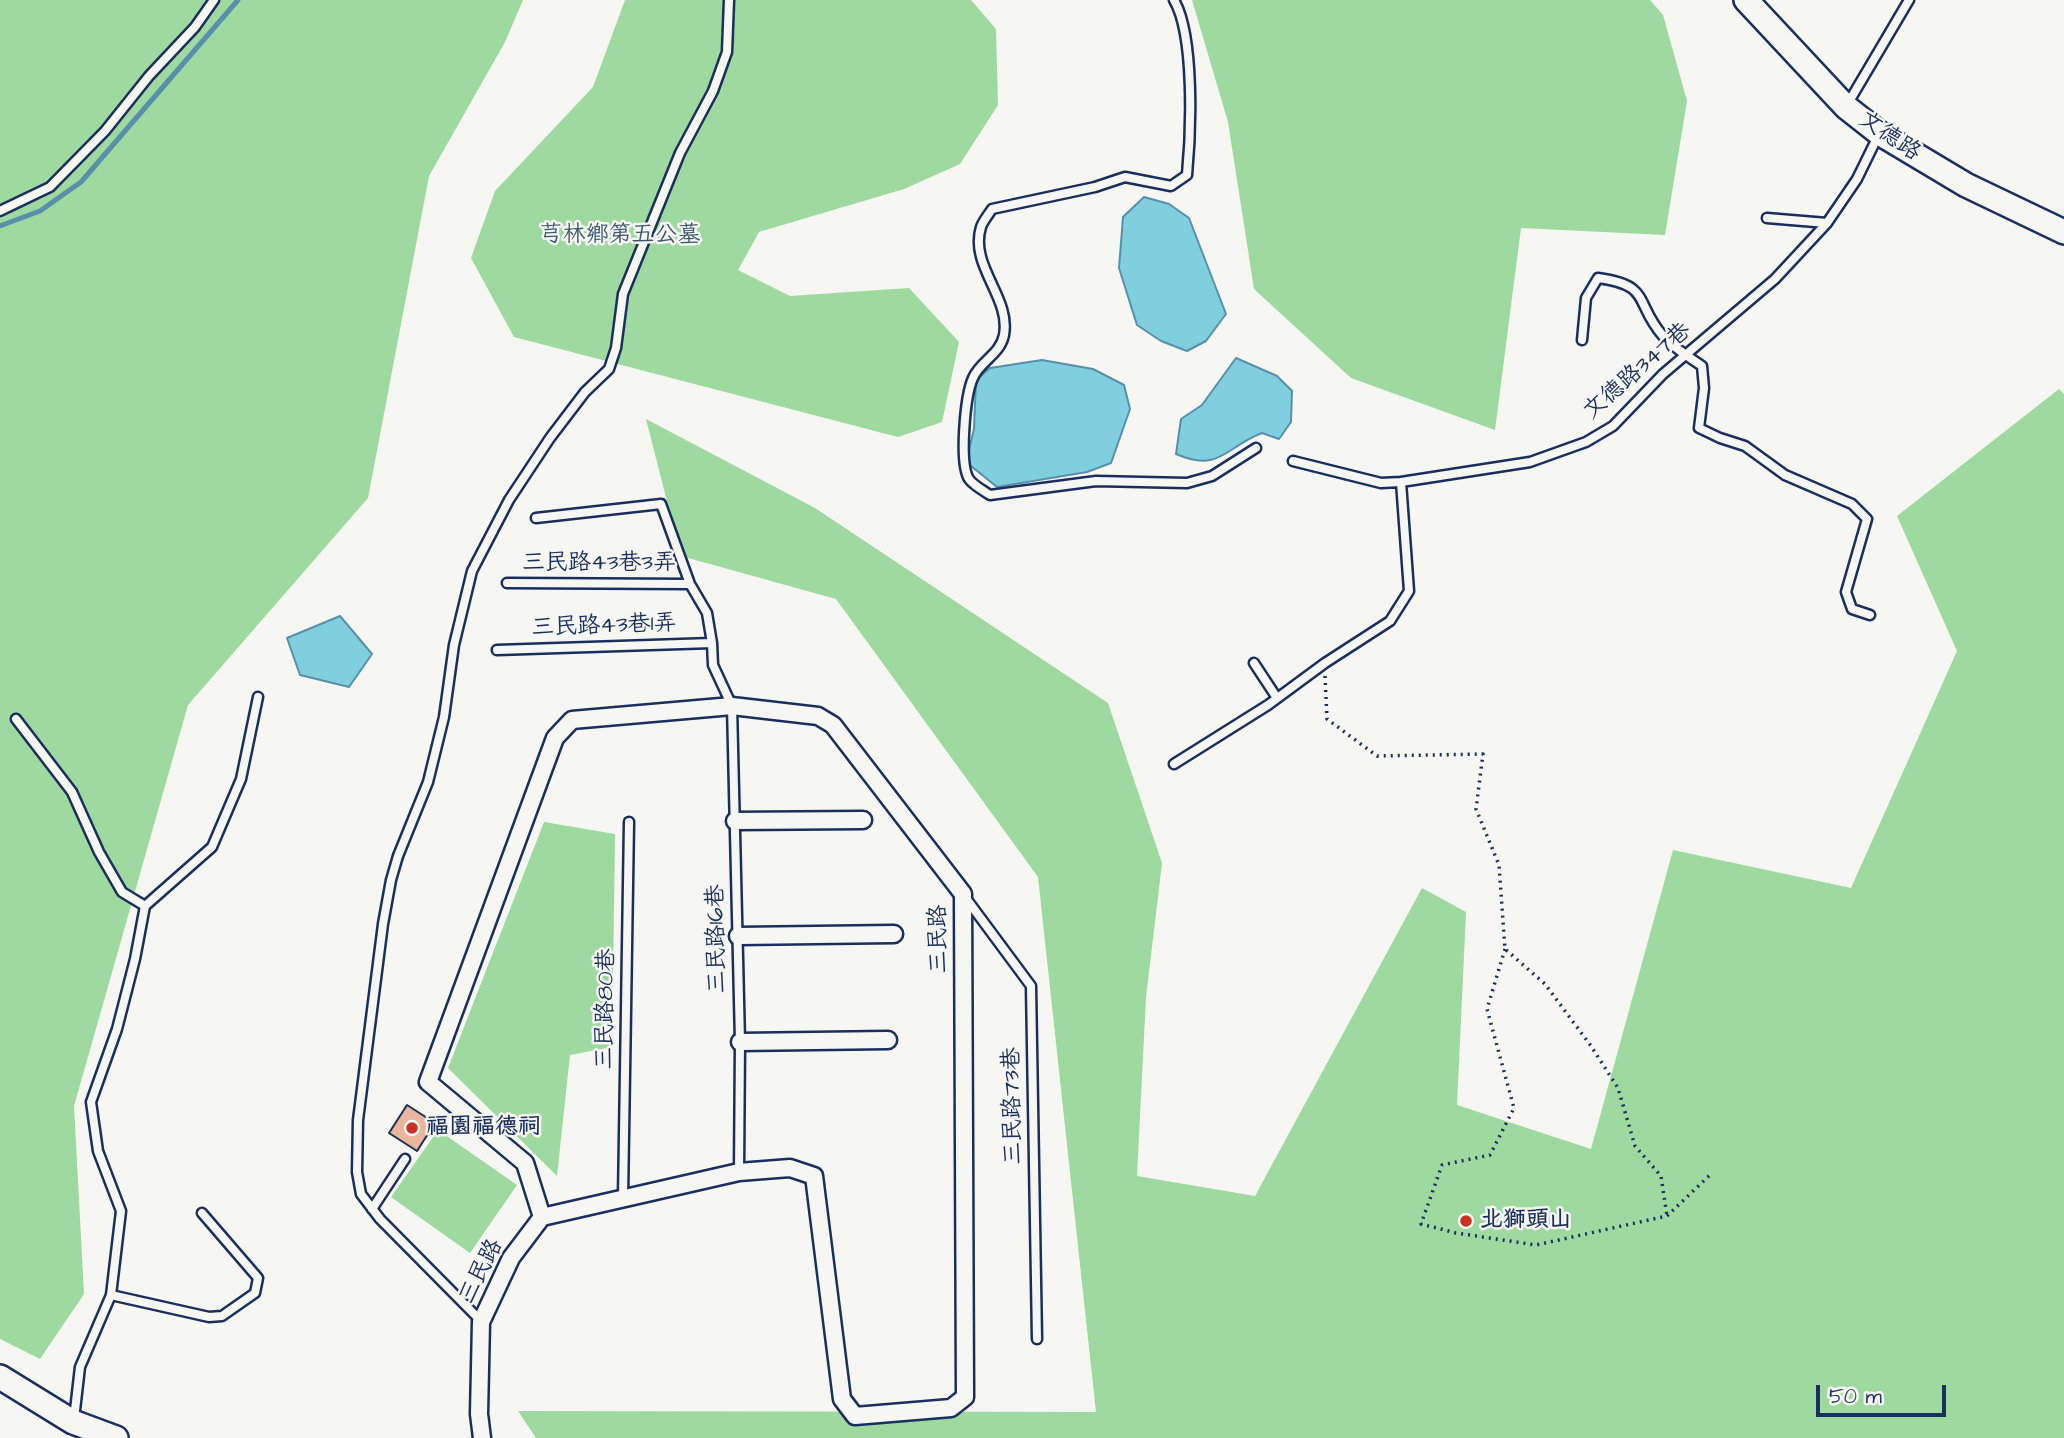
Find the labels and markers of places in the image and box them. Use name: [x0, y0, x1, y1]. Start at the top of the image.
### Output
place label: 福園福德祠: [426, 1114, 541, 1142]
marker: 福園福德祠: [404, 1120, 420, 1136]
place label: 北獅頭山: [1480, 1207, 1572, 1235]
marker: 北獅頭山: [1458, 1213, 1474, 1229]

